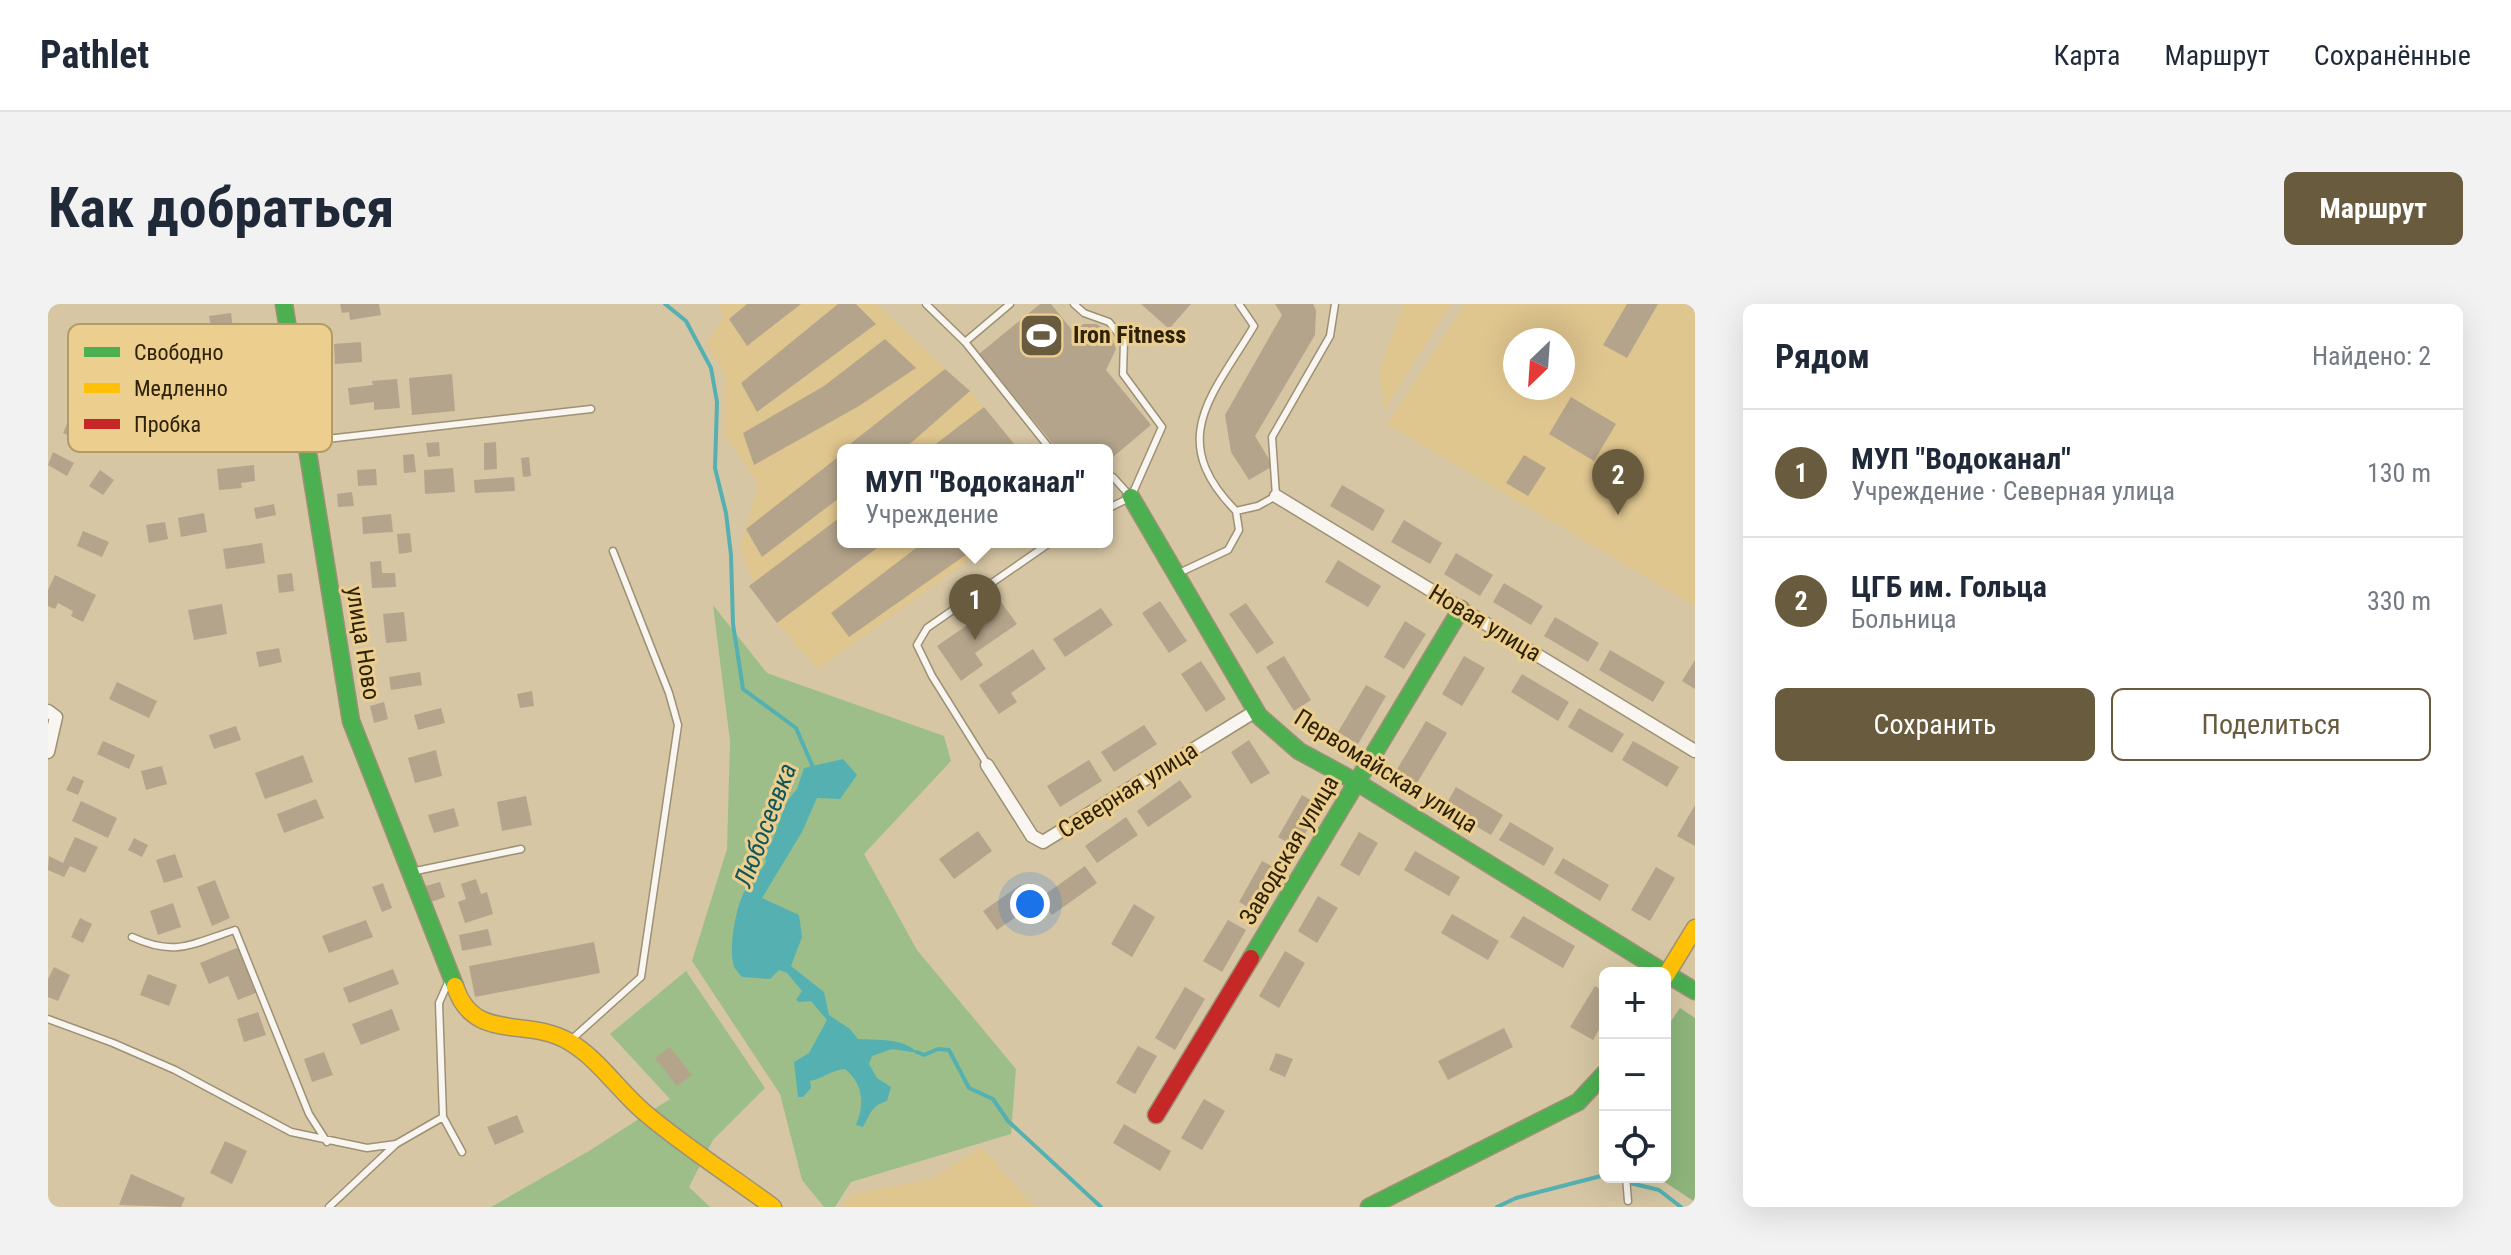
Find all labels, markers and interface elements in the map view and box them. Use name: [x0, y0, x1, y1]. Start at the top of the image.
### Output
text: Pathlet: [40, 33, 149, 77]
text: Карта: [2054, 39, 2120, 72]
text: Маршрут: [2164, 39, 2270, 72]
text: Сохранённые: [2314, 39, 2471, 72]
button: Маршрут: [2284, 172, 2463, 245]
text: Как добраться: [48, 175, 394, 241]
sports icon: Iron Fitness: [1018, 311, 1066, 359]
place label: Iron Fitness: [1073, 321, 1186, 349]
legend: [68, 324, 332, 452]
north arrow: [1503, 328, 1575, 400]
text: Рядом: [1775, 336, 1870, 376]
text: Свободно: [134, 340, 224, 365]
text: Найдено: 2: [2312, 341, 2431, 371]
text: Медленно: [134, 376, 228, 401]
text: Пробка: [134, 412, 201, 437]
text: МУП "Водоканал": [1851, 441, 2071, 476]
popup: [837, 444, 1113, 548]
pin: 2: [1592, 449, 1644, 515]
text: 1: [1794, 458, 1808, 488]
text: 130 m: [2367, 458, 2431, 488]
text: МУП "Водоканал": [865, 464, 1085, 499]
text: Учреждение · Северная улица: [1851, 476, 2175, 506]
text: Учреждение: [865, 499, 999, 529]
text: ЦГБ им. Гольца: [1851, 569, 2047, 604]
pin: 1: [949, 574, 1001, 640]
street label: Новая улица: [1424, 579, 1546, 667]
street label: улица Ново: [340, 584, 386, 702]
text: 2: [1794, 586, 1808, 616]
text: 330 m: [2367, 586, 2431, 616]
text: Больница: [1851, 604, 1956, 634]
button: Сохранить: [1775, 688, 2095, 761]
button: Поделиться: [2111, 688, 2431, 761]
street label: Первомайская улица: [1289, 703, 1483, 839]
street label: Северная улица: [1053, 736, 1203, 844]
water label: Любосеевка: [727, 759, 802, 892]
street label: Заводская улица: [1233, 770, 1345, 930]
your location: [1010, 884, 1050, 924]
map controls: [1599, 967, 1671, 1183]
button: +: [1599, 967, 1671, 1039]
button: −: [1599, 1039, 1671, 1111]
button: locate: [1599, 1111, 1671, 1183]

